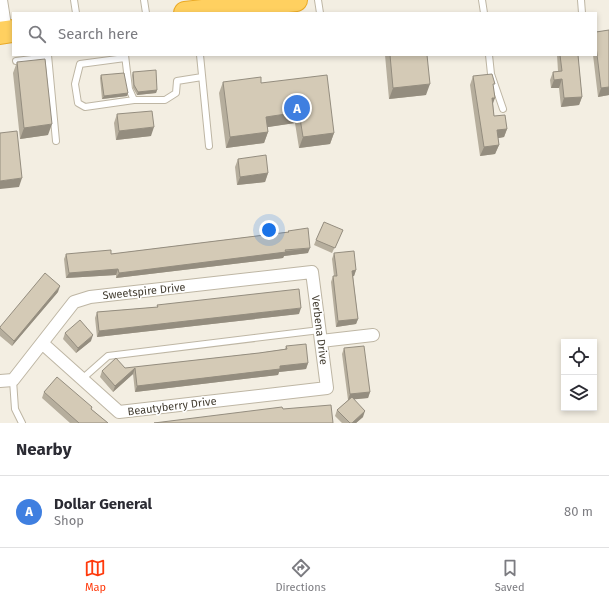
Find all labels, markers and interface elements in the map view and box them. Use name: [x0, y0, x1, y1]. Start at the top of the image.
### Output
search box: [12, 12, 597, 56]
icon: search: [26, 23, 48, 45]
text: Search here: [58, 25, 138, 43]
pin: A: [284, 93, 310, 123]
your location: [259, 220, 279, 240]
street label: Sweetspire Drive: [102, 281, 186, 302]
street label: Verbena Drive: [309, 295, 330, 365]
map controls: [561, 339, 597, 411]
button: locate: [561, 339, 597, 375]
button: layers: [561, 375, 597, 411]
street label: Beautyberry Drive: [127, 395, 217, 418]
text: Nearby: [16, 439, 71, 460]
text: Dollar General: [54, 495, 152, 513]
text: A: [25, 504, 33, 519]
text: 80 m: [564, 504, 593, 519]
text: Shop: [54, 513, 84, 528]
tab: Map: [84, 557, 106, 594]
tab: Directions: [275, 557, 326, 594]
tab: Saved: [495, 557, 525, 594]

